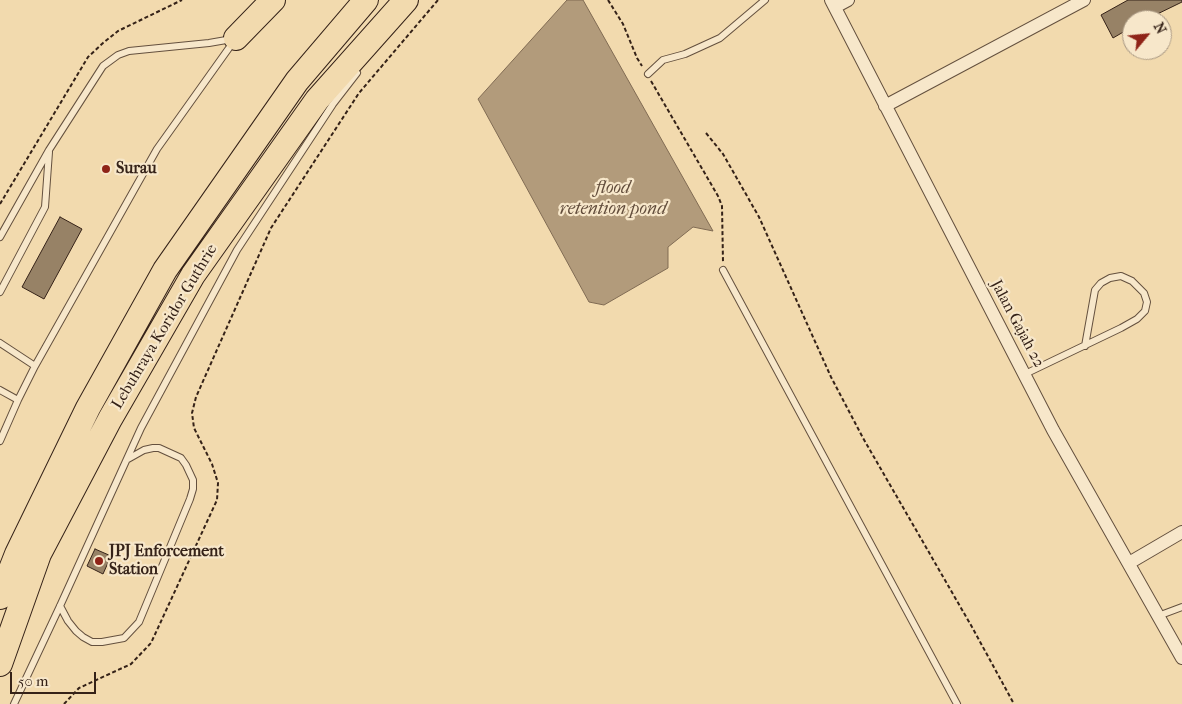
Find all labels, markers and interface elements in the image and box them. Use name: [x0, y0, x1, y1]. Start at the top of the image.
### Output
north arrow: [1122, 10, 1172, 60]
text: N: [1150, 20, 1170, 37]
place label: Surau: [116, 159, 156, 179]
marker: Surau: [100, 163, 112, 175]
water label: flood retention pond: [560, 178, 666, 220]
street label: Lebuhraya Koridor Guthrie: [108, 241, 222, 413]
street label: Jalan Gajah 22: [986, 277, 1048, 371]
place label: JPJ Enforcement Station: [109, 542, 224, 580]
marker: JPJ Enforcement Station: [93, 555, 105, 567]
scale bar: [12, 662, 99, 694]
text: 50 m: [18, 672, 48, 690]

